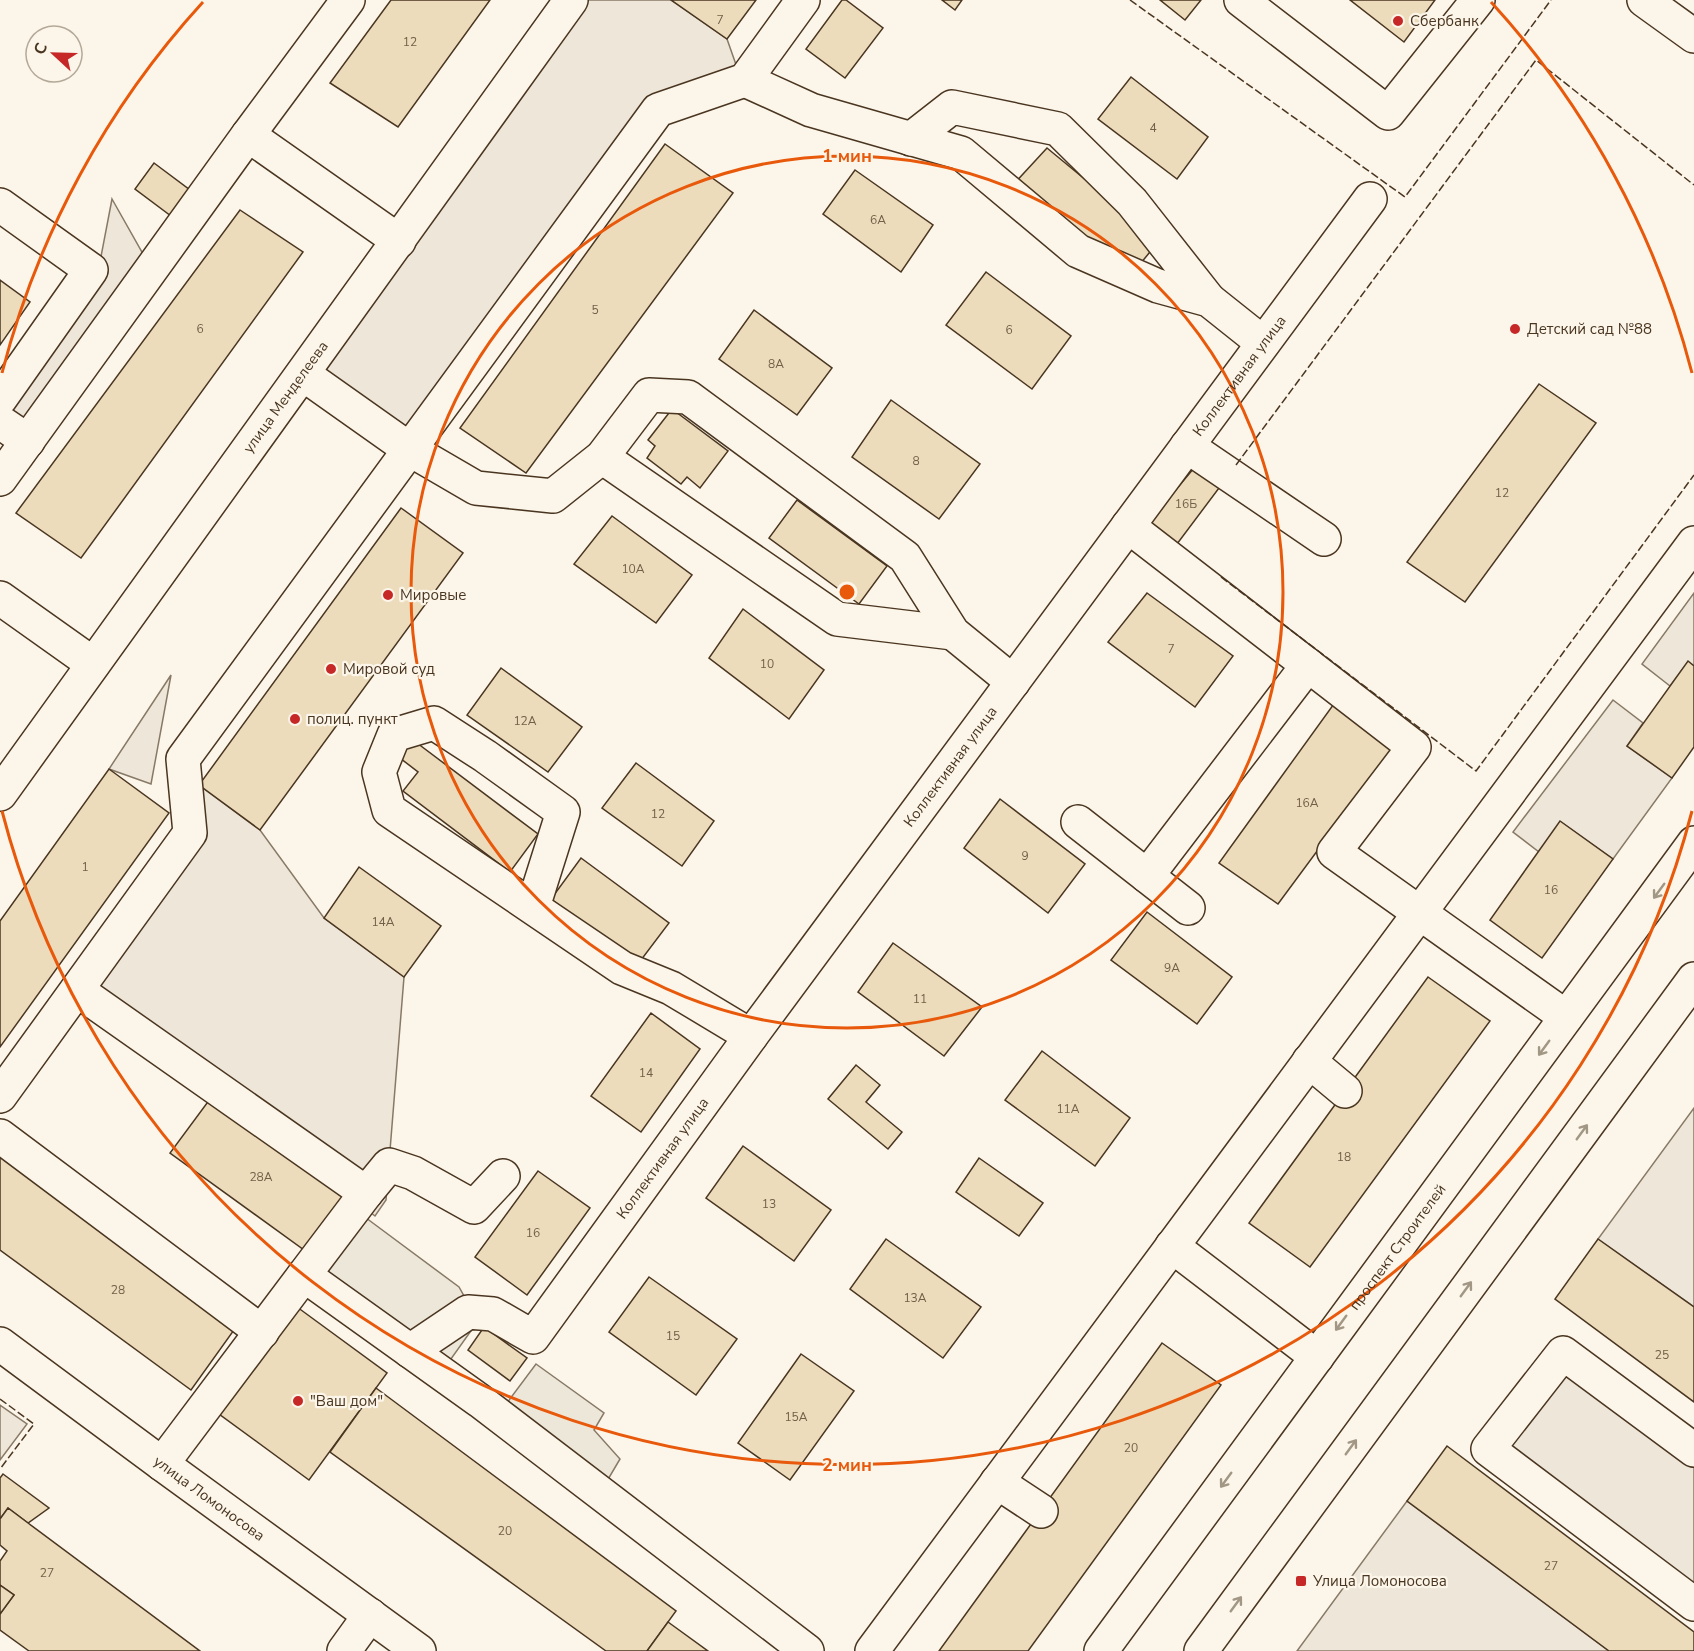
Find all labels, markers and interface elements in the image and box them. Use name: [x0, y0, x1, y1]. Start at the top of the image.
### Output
place label: Сбербанк: [1410, 11, 1479, 31]
house number: 7: [716, 12, 724, 28]
marker: Сбербанк: [1391, 14, 1405, 28]
north arrow: [24, 24, 84, 84]
house number: 12: [403, 34, 417, 50]
text: С: [29, 39, 53, 58]
house number: 4: [1149, 120, 1157, 136]
text: 1 мин: [822, 144, 872, 168]
house number: 6А: [870, 212, 886, 228]
house number: 5: [591, 302, 599, 318]
street label: Коллективная улица: [1188, 311, 1291, 440]
place label: Детский сад №88: [1527, 319, 1652, 339]
house number: 6: [196, 321, 204, 337]
house number: 6: [1005, 322, 1013, 338]
marker: Детский сад №88: [1508, 322, 1522, 336]
street label: улица Менделеева: [238, 337, 333, 457]
house number: 8А: [768, 356, 784, 372]
house number: 8: [912, 453, 920, 469]
house number: 12: [1495, 485, 1509, 501]
house number: 16Б: [1175, 496, 1197, 512]
house number: 10А: [621, 561, 645, 577]
centre of rings: [837, 582, 857, 602]
place label: Мировые: [400, 585, 466, 605]
marker: Мировые: [381, 588, 395, 602]
house number: 7: [1167, 641, 1175, 657]
house number: 10: [760, 656, 774, 672]
place label: Мировой суд: [343, 659, 435, 679]
marker: Мировой суд: [324, 662, 338, 676]
street label: Коллективная улица: [899, 702, 1002, 831]
place label: полиц. пункт: [307, 709, 398, 729]
marker: полиц. пункт: [288, 712, 302, 726]
house number: 12А: [513, 713, 537, 729]
house number: 16А: [1295, 795, 1319, 811]
house number: 12: [651, 806, 665, 822]
house number: 9: [1021, 848, 1029, 864]
house number: 1: [81, 859, 89, 875]
house number: 16: [1544, 882, 1558, 898]
one-way arrow: [1653, 882, 1666, 898]
house number: 14А: [371, 914, 395, 930]
house number: 9А: [1164, 960, 1180, 976]
house number: 11: [913, 991, 927, 1007]
one-way arrow: [1538, 1039, 1550, 1055]
house number: 14: [639, 1065, 653, 1081]
street label: Коллективная улица: [612, 1093, 713, 1223]
house number: 11А: [1056, 1101, 1080, 1117]
one-way arrow: [1576, 1125, 1588, 1141]
house number: 18: [1337, 1149, 1351, 1165]
house number: 28А: [249, 1169, 273, 1185]
street label: проспект Строителей: [1344, 1180, 1450, 1314]
house number: 13: [762, 1196, 776, 1212]
house number: 16: [526, 1225, 540, 1241]
house number: 28: [111, 1282, 125, 1298]
one-way arrow: [1460, 1282, 1473, 1298]
house number: 13А: [903, 1290, 927, 1306]
one-way arrow: [1335, 1315, 1348, 1331]
house number: 15: [666, 1328, 680, 1344]
house number: 25: [1655, 1347, 1669, 1363]
place label: "Ваш дом": [310, 1391, 383, 1411]
marker: "Ваш дом": [291, 1394, 305, 1408]
house number: 15А: [784, 1409, 808, 1425]
one-way arrow: [1345, 1439, 1357, 1455]
house number: 20: [1124, 1440, 1138, 1456]
street label: улица Ломоносова: [150, 1451, 269, 1546]
text: 2 мин: [822, 1453, 872, 1477]
one-way arrow: [1220, 1472, 1232, 1488]
house number: 20: [498, 1523, 512, 1539]
house number: 27: [1544, 1558, 1558, 1574]
house number: 27: [40, 1565, 54, 1581]
place label: Улица Ломоносова: [1312, 1571, 1447, 1591]
marker: Улица Ломоносова: [1294, 1574, 1308, 1588]
one-way arrow: [1229, 1596, 1242, 1612]

